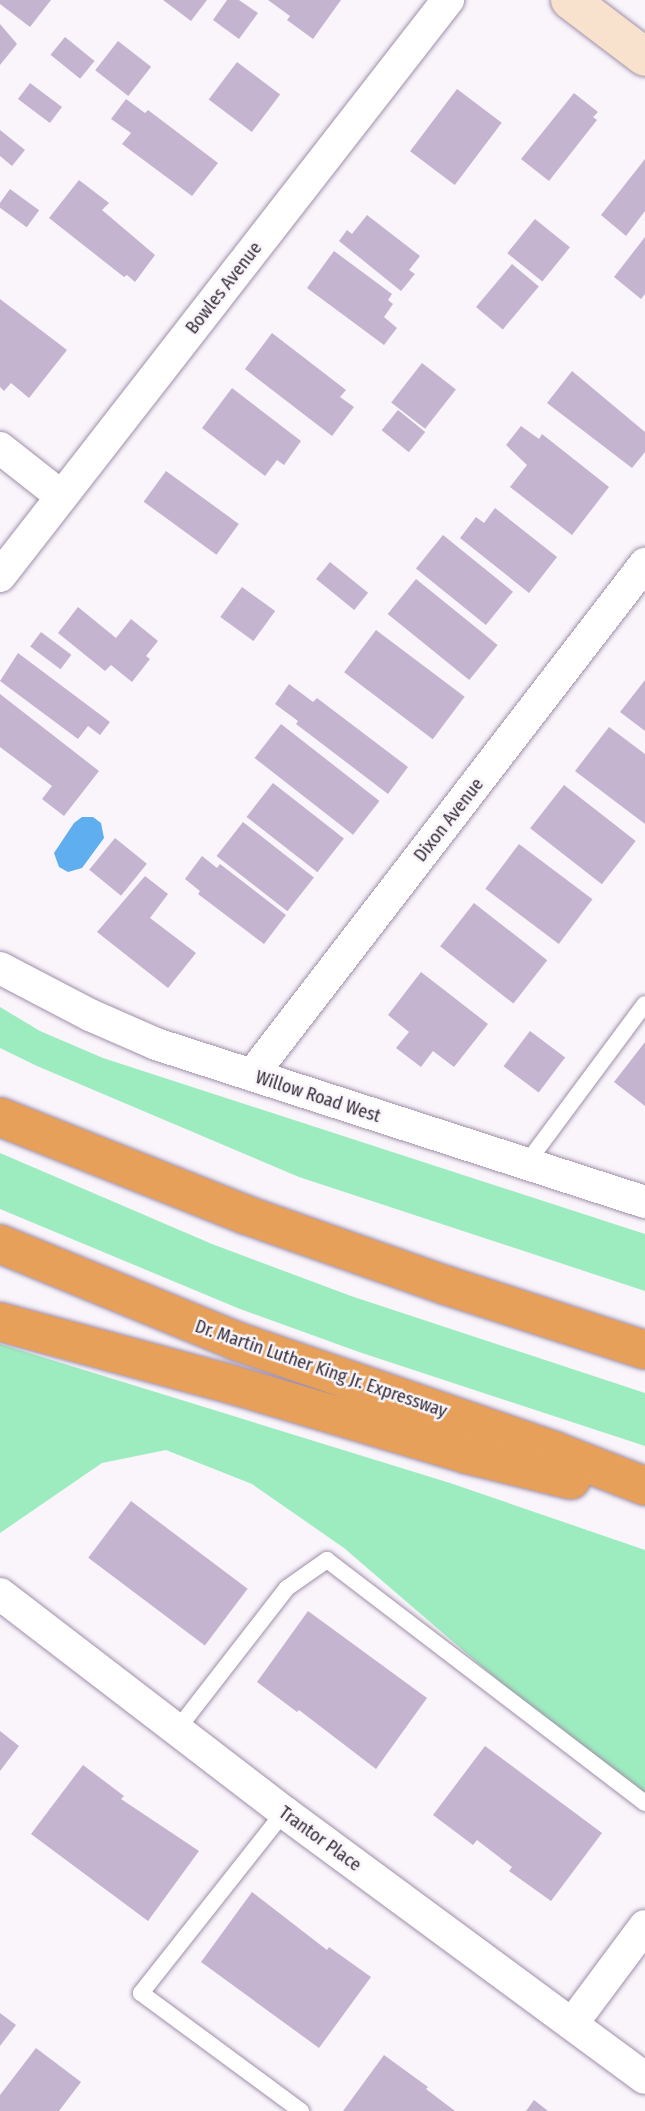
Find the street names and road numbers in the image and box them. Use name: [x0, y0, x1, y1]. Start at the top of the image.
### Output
street label: Bowles Avenue: [181, 238, 267, 338]
street label: Dixon Avenue: [410, 774, 488, 866]
street label: Willow Road West: [253, 1067, 383, 1127]
street label: Dr. Martin Luther King Jr. Expressway: [192, 1316, 450, 1422]
street label: Trantor Place: [275, 1802, 365, 1876]

